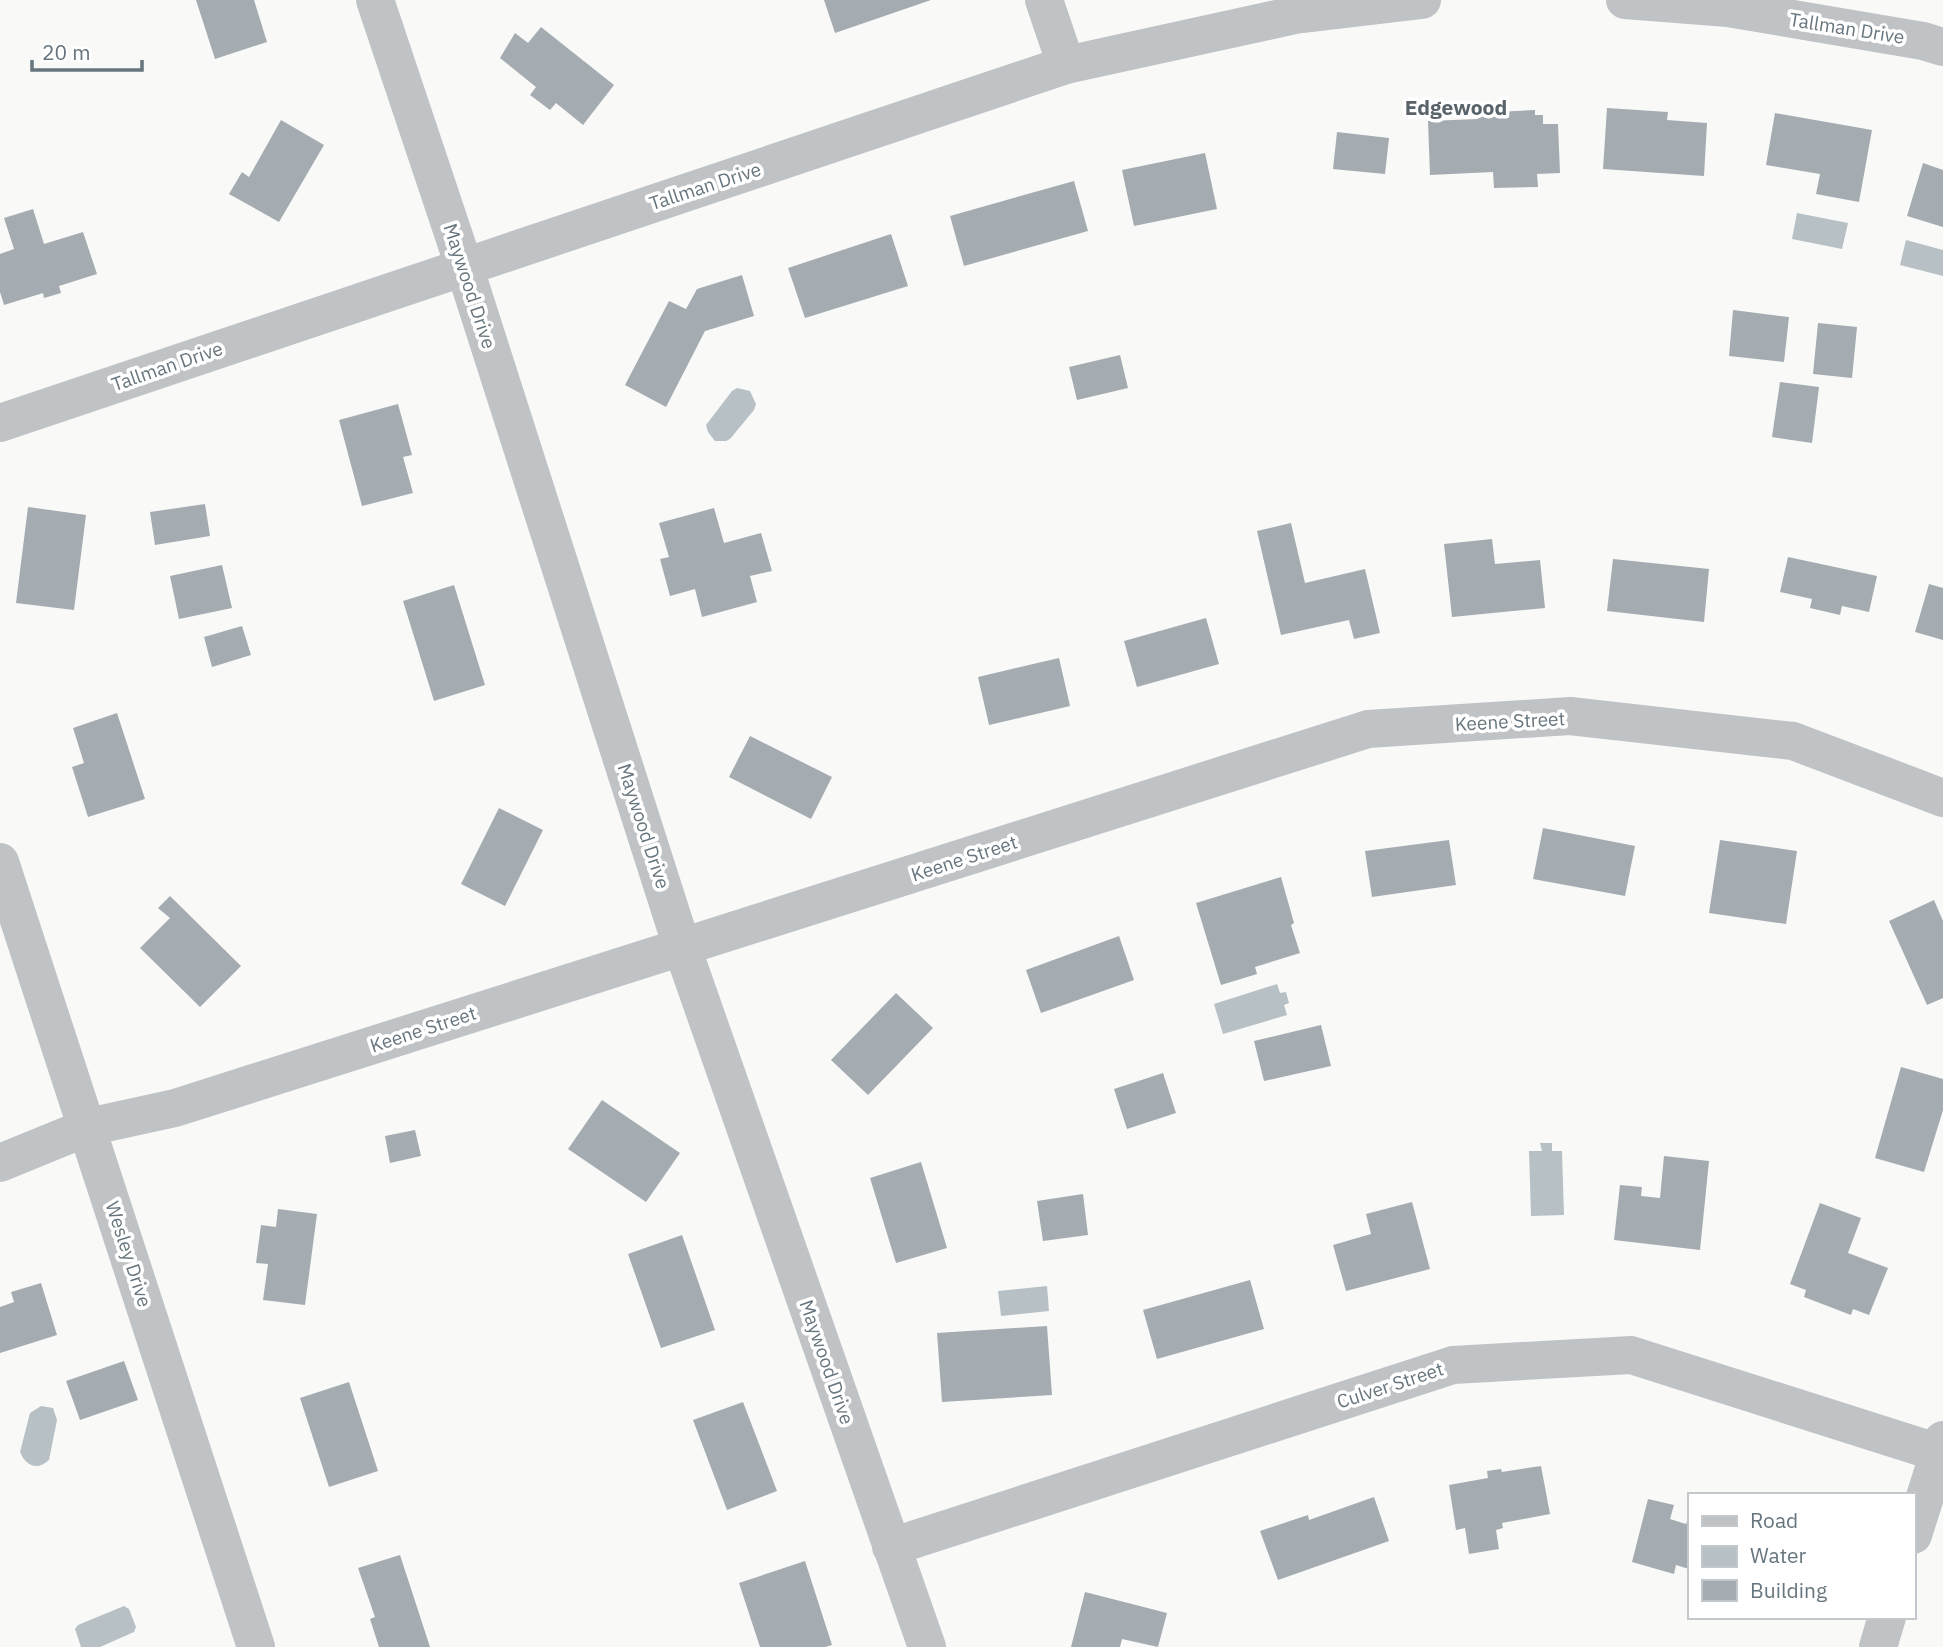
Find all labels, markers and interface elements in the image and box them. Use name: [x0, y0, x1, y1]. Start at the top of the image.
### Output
street label: Tallman Drive: [1788, 7, 1906, 49]
scale bar: [32, 28, 142, 72]
text: 20 m: [42, 38, 91, 66]
district label: Edgewood: [1405, 93, 1507, 121]
street label: Tallman Drive: [646, 157, 764, 215]
street label: Maywood Drive: [438, 220, 502, 352]
street label: Tallman Drive: [108, 336, 226, 396]
street label: Keene Street: [1454, 706, 1566, 736]
street label: Maywood Drive: [612, 760, 676, 892]
street label: Keene Street: [908, 830, 1020, 886]
street label: Keene Street: [367, 1001, 479, 1057]
street label: Wesley Drive: [101, 1198, 157, 1310]
street label: Maywood Drive: [794, 1296, 860, 1428]
street label: Culver Street: [1334, 1356, 1446, 1414]
legend: [1688, 1493, 1915, 1619]
text: Road: [1750, 1506, 1798, 1534]
text: Water: [1750, 1541, 1807, 1569]
text: Building: [1750, 1576, 1827, 1604]

